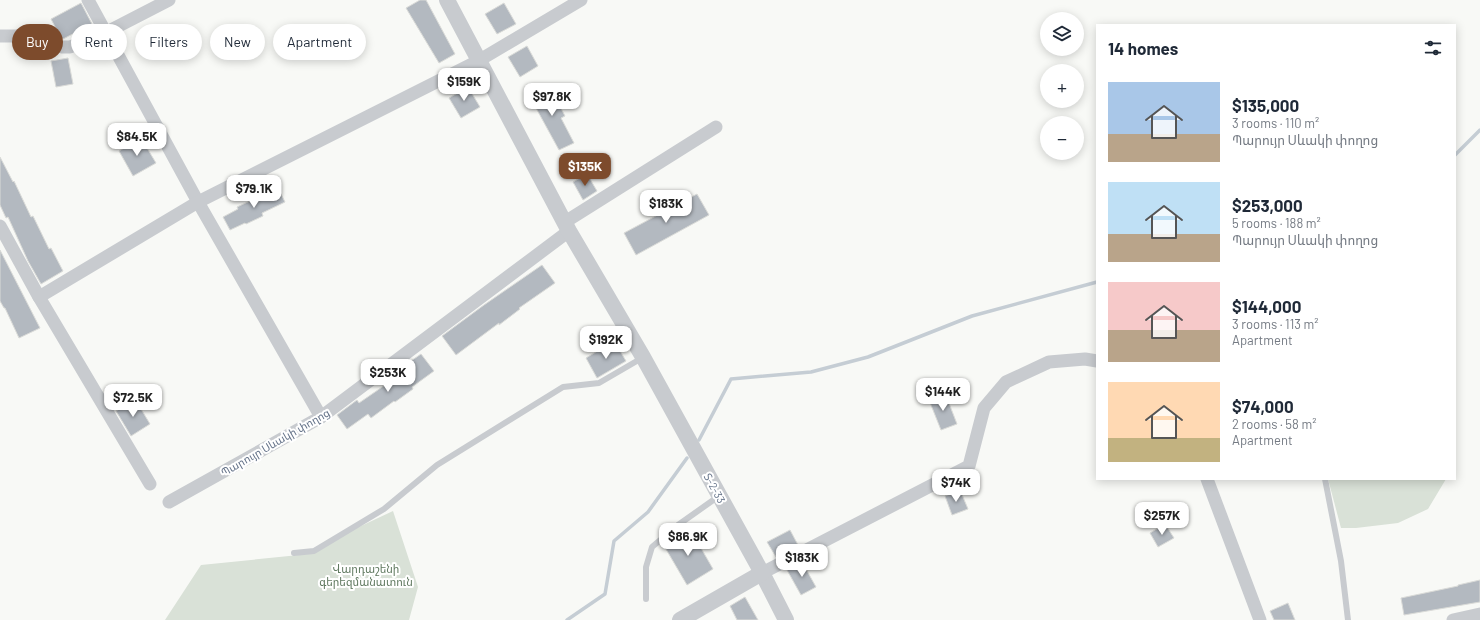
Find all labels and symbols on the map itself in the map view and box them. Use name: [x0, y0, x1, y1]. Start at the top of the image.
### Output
pin: $159K: [436, 68, 492, 102]
pin: $97.8K: [519, 83, 585, 117]
pin: $84.5K: [104, 123, 170, 157]
pin: $135K: [557, 153, 613, 187]
pin: $79.1K: [221, 175, 287, 209]
pin: $183K: [638, 190, 694, 224]
pin: $192K: [578, 326, 634, 360]
pin: $253K: [360, 359, 416, 393]
pin: $144K: [915, 378, 971, 412]
pin: $72.5K: [100, 384, 166, 418]
street label: Պարույր Սևակի փողոց: [218, 405, 332, 479]
pin: $74K: [932, 469, 980, 503]
street label: Տ-2-33: [702, 471, 728, 505]
pin: $257K: [1134, 502, 1190, 536]
pin: $86.9K: [655, 523, 721, 557]
pin: $183K: [774, 544, 830, 578]
park label: Վարդաշենի գերեզմանատուն: [319, 562, 413, 589]

